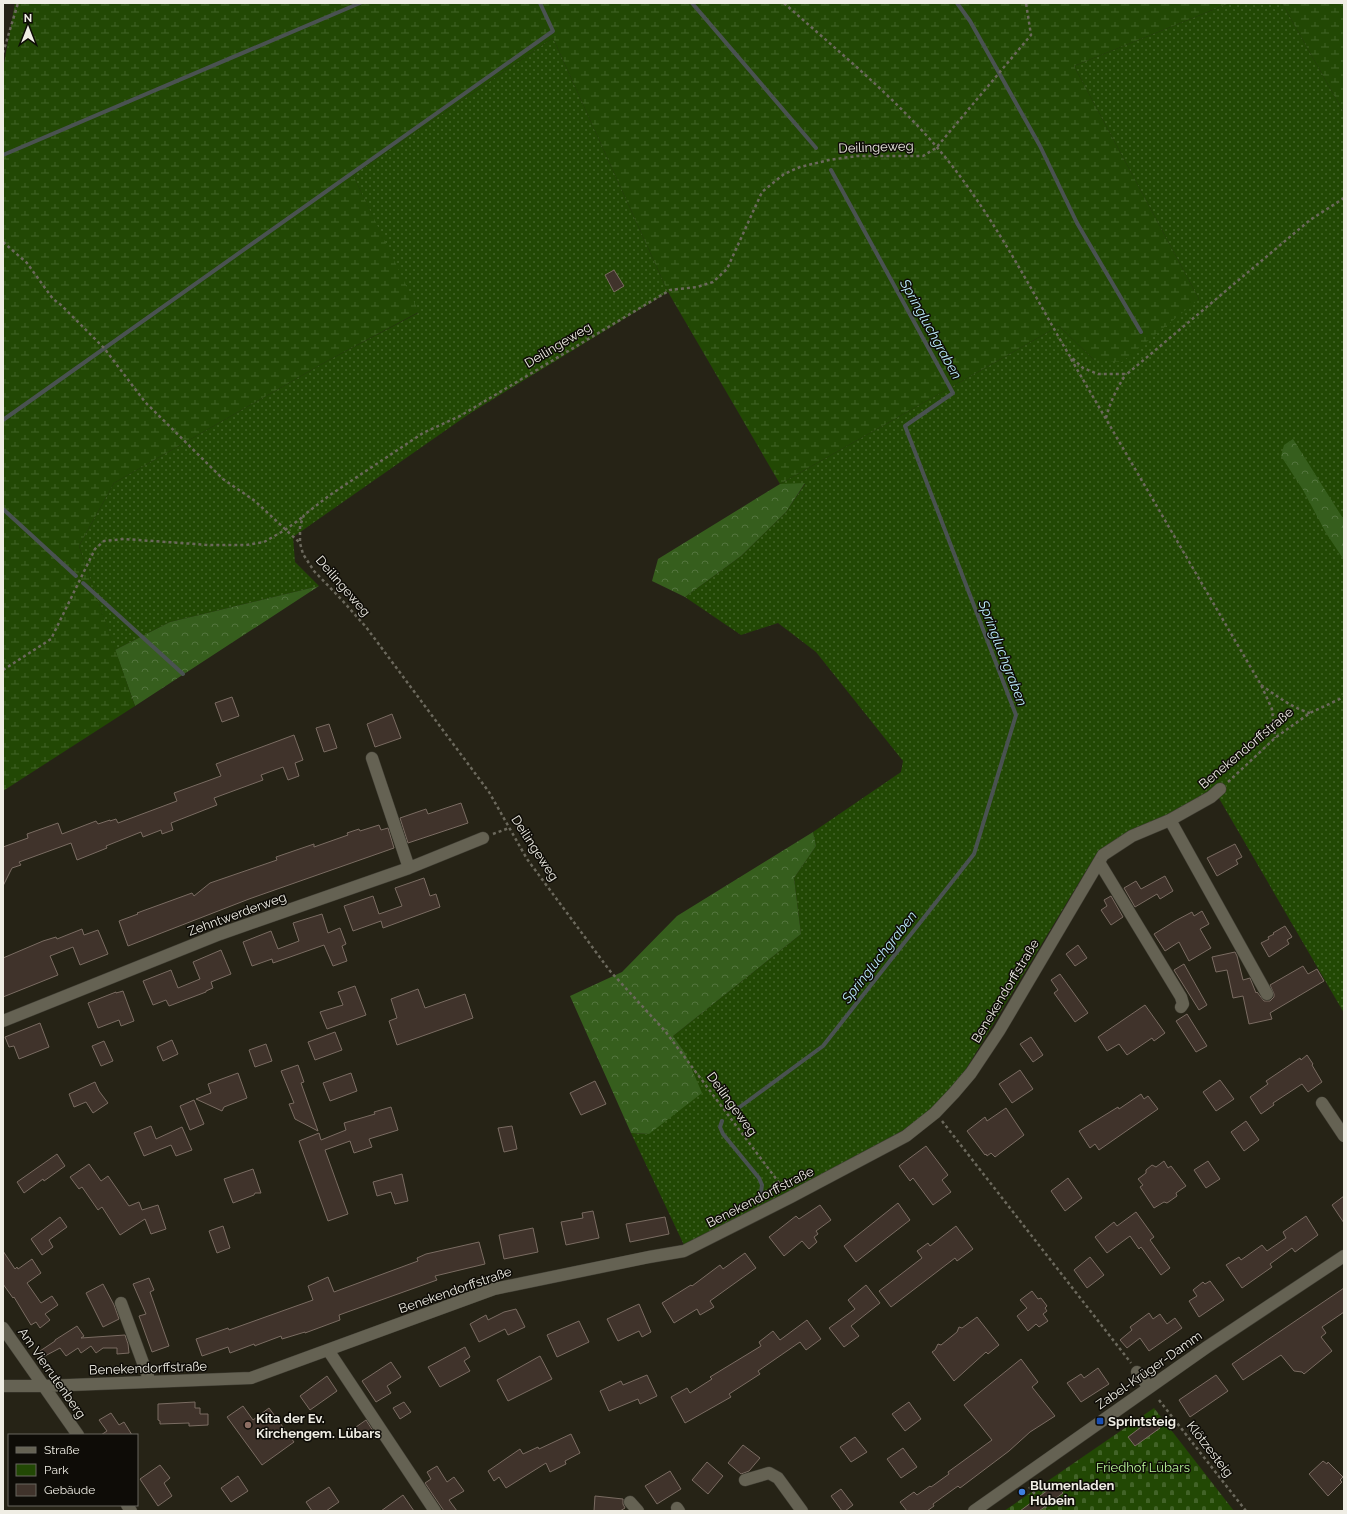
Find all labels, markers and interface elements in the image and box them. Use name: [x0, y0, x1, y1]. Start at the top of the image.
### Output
north arrow: [8, 8, 48, 48]
text: N: [24, 12, 32, 25]
street label: Deilingeweg: [838, 138, 914, 156]
water label: Springluchgraben: [896, 275, 965, 382]
street label: Deilingeweg: [522, 319, 594, 371]
street label: Deilingeweg: [313, 553, 373, 619]
water label: Springluchgraben: [975, 597, 1031, 708]
street label: Benekendorffstraße: [1196, 704, 1296, 792]
street label: Deilingeweg: [508, 812, 562, 884]
street label: Zehntwerderweg: [186, 889, 288, 939]
water label: Springluchgraben: [838, 908, 920, 1007]
street label: Benekendorffstraße: [968, 936, 1042, 1046]
street label: Deilingeweg: [704, 1069, 760, 1139]
street label: Benekendorffstraße: [704, 1163, 816, 1231]
street label: Benekendorffstraße: [397, 1264, 514, 1316]
street label: Am Vierrutenberg: [15, 1325, 89, 1421]
street label: Zabel-Krüger-Damm: [1093, 1328, 1205, 1412]
street label: Benekendorffstraße: [89, 1358, 208, 1378]
place label: Kita der Ev. Kirchengem. Lübars: [256, 1411, 381, 1441]
place label: Sprintsteig: [1108, 1414, 1176, 1429]
marker: Sprintsteig: [1095, 1416, 1105, 1426]
street label: Klötzesteig: [1184, 1418, 1236, 1480]
marker: Kita der Ev. Kirchengem. Lübars: [243, 1420, 253, 1430]
legend: [8, 1434, 138, 1506]
text: Straße: [44, 1443, 80, 1457]
park label: Friedhof Lübars: [1096, 1460, 1190, 1475]
text: Park: [44, 1463, 69, 1477]
place label: Blumenladen Hubein: [1030, 1478, 1114, 1508]
text: Gebäude: [44, 1483, 95, 1497]
marker: Blumenladen Hubein: [1017, 1487, 1027, 1497]

